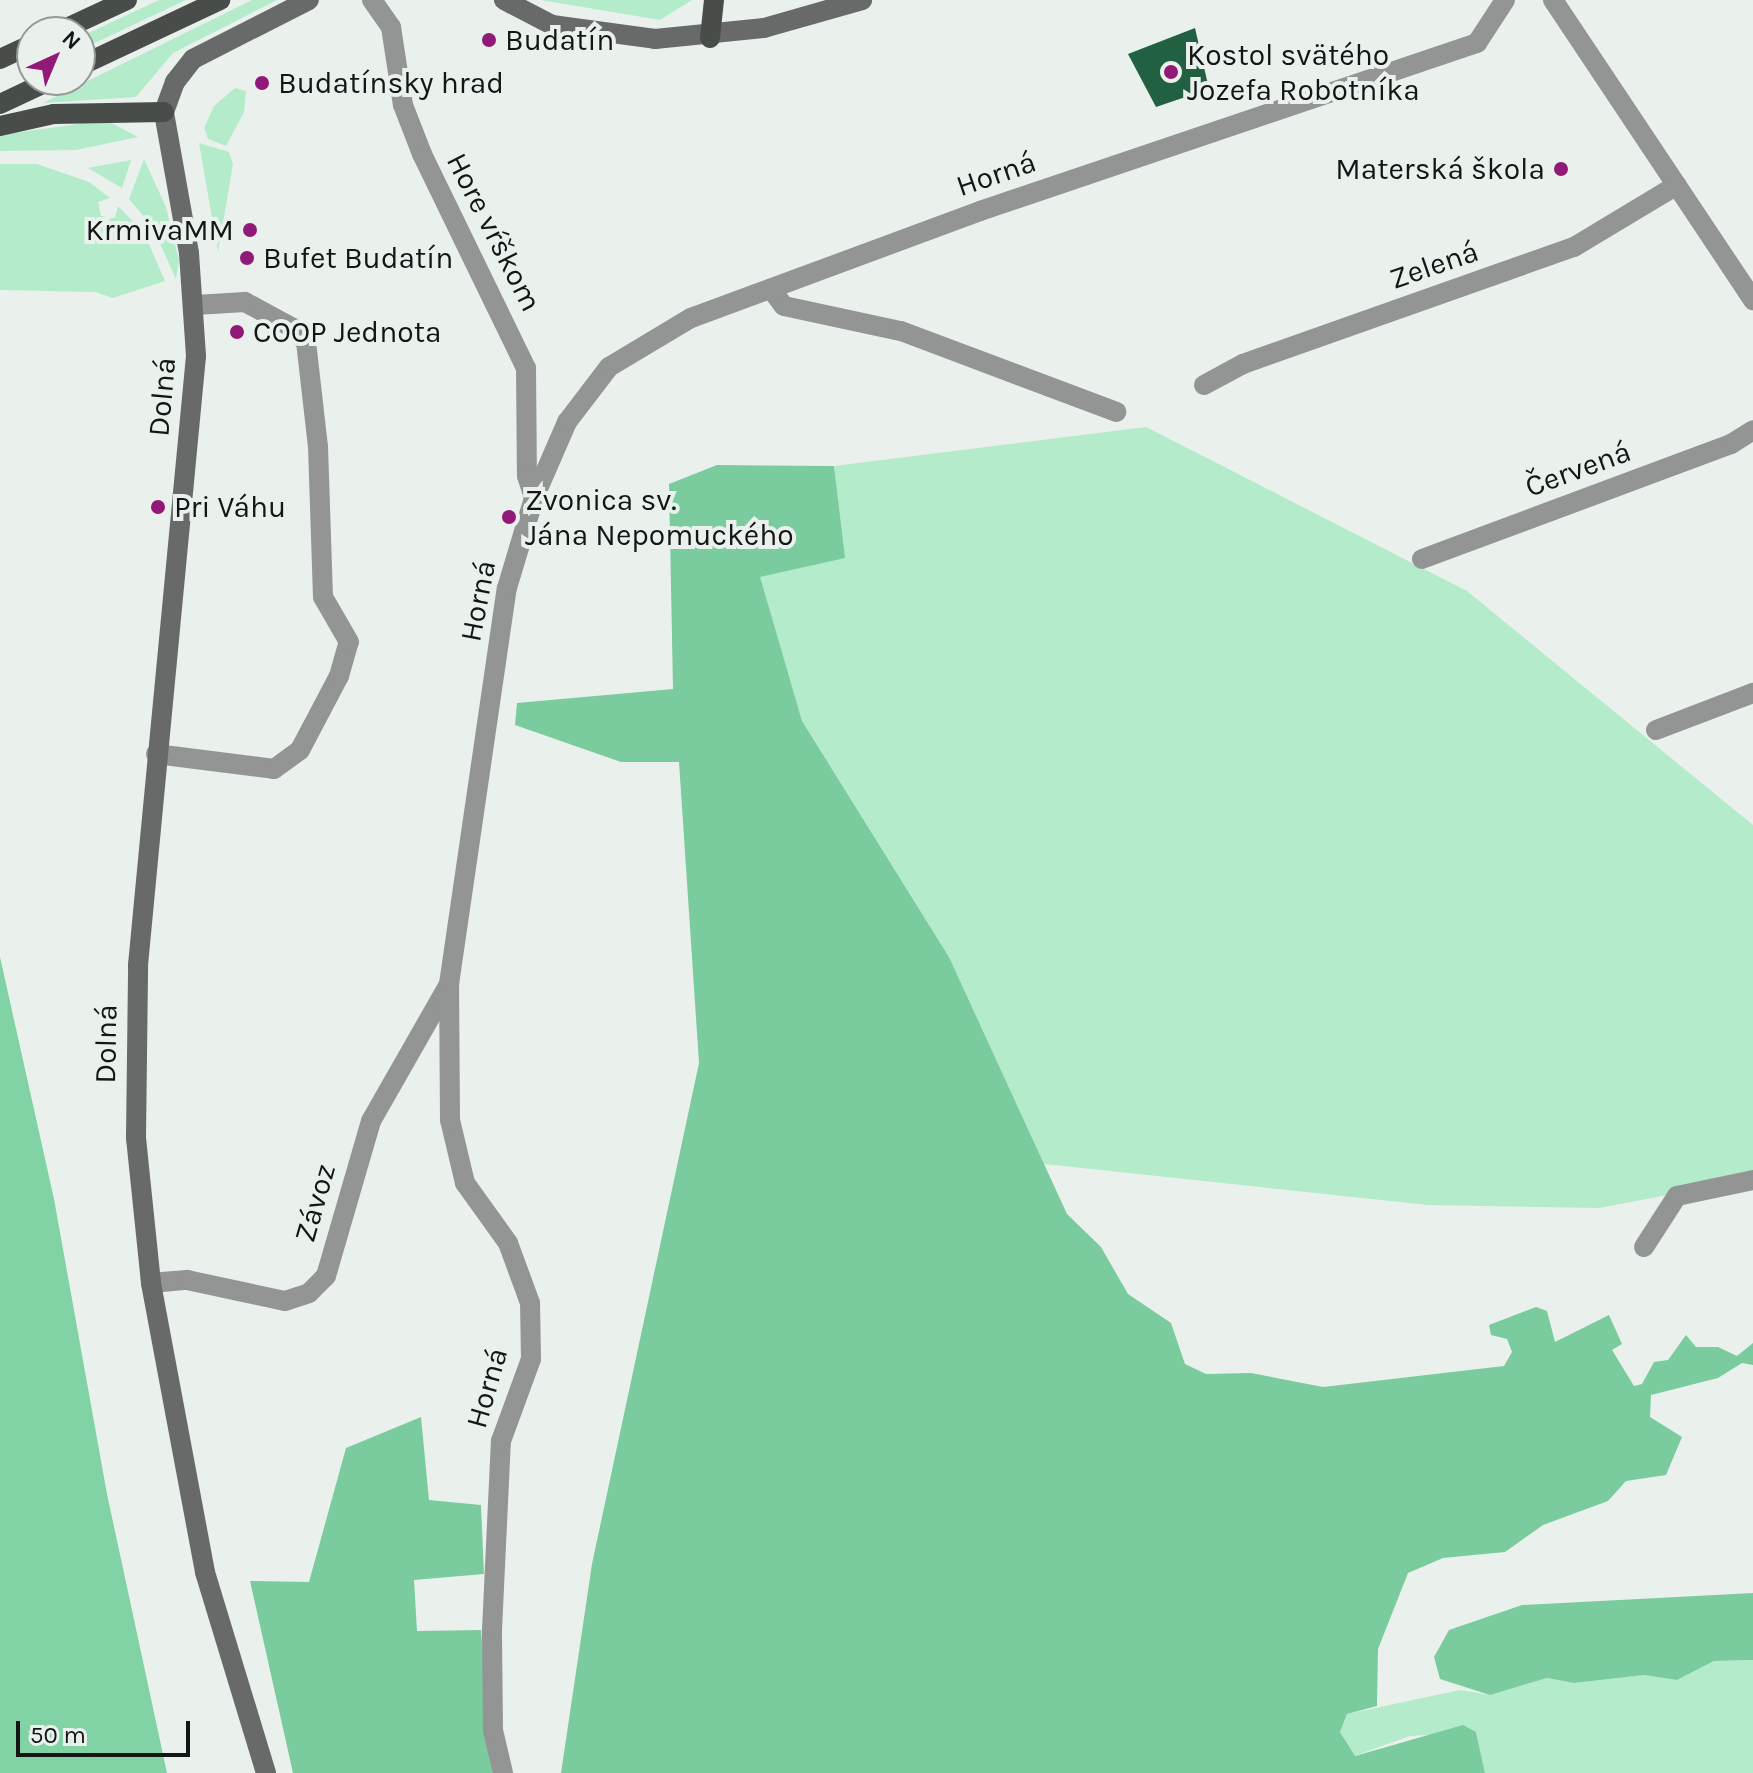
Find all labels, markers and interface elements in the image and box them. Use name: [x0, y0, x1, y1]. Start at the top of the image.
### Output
north arrow: [16, 16, 96, 96]
place label: Budatín: [505, 22, 614, 58]
text: N: [57, 25, 86, 55]
marker: Budatín: [480, 31, 498, 49]
place label: Kostol svätého Jozefa Robotníka: [1187, 37, 1420, 108]
marker: Kostol svätého Jozefa Robotníka: [1162, 63, 1180, 81]
place label: Budatínsky hrad: [278, 65, 504, 101]
marker: Budatínsky hrad: [253, 74, 271, 92]
street label: Horná: [951, 144, 1041, 204]
street label: Hore vŕškom: [439, 147, 549, 317]
place label: Materská škola: [1335, 151, 1545, 187]
marker: Materská škola: [1552, 160, 1570, 178]
place label: KrmivaMM: [86, 212, 234, 248]
marker: KrmivaMM: [241, 221, 259, 239]
street label: Zelená: [1385, 233, 1483, 297]
place label: Bufet Budatín: [263, 240, 453, 276]
marker: Bufet Budatín: [238, 249, 256, 267]
place label: COOP Jednota: [253, 314, 441, 350]
marker: COOP Jednota: [228, 323, 246, 341]
street label: Dolná: [141, 356, 183, 438]
street label: Červená: [1520, 433, 1636, 505]
place label: Zvonica sv. Jána Nepomuckého: [525, 482, 794, 552]
place label: Pri Váhu: [174, 489, 286, 525]
marker: Pri Váhu: [149, 498, 167, 516]
marker: Zvonica sv. Jána Nepomuckého: [500, 508, 518, 526]
street label: Horná: [453, 557, 503, 645]
street label: Dolná: [87, 1004, 125, 1084]
street label: Závoz: [287, 1160, 343, 1246]
street label: Horná: [458, 1344, 516, 1432]
scale bar: [20, 1705, 194, 1755]
text: 50 m: [30, 1721, 86, 1749]

